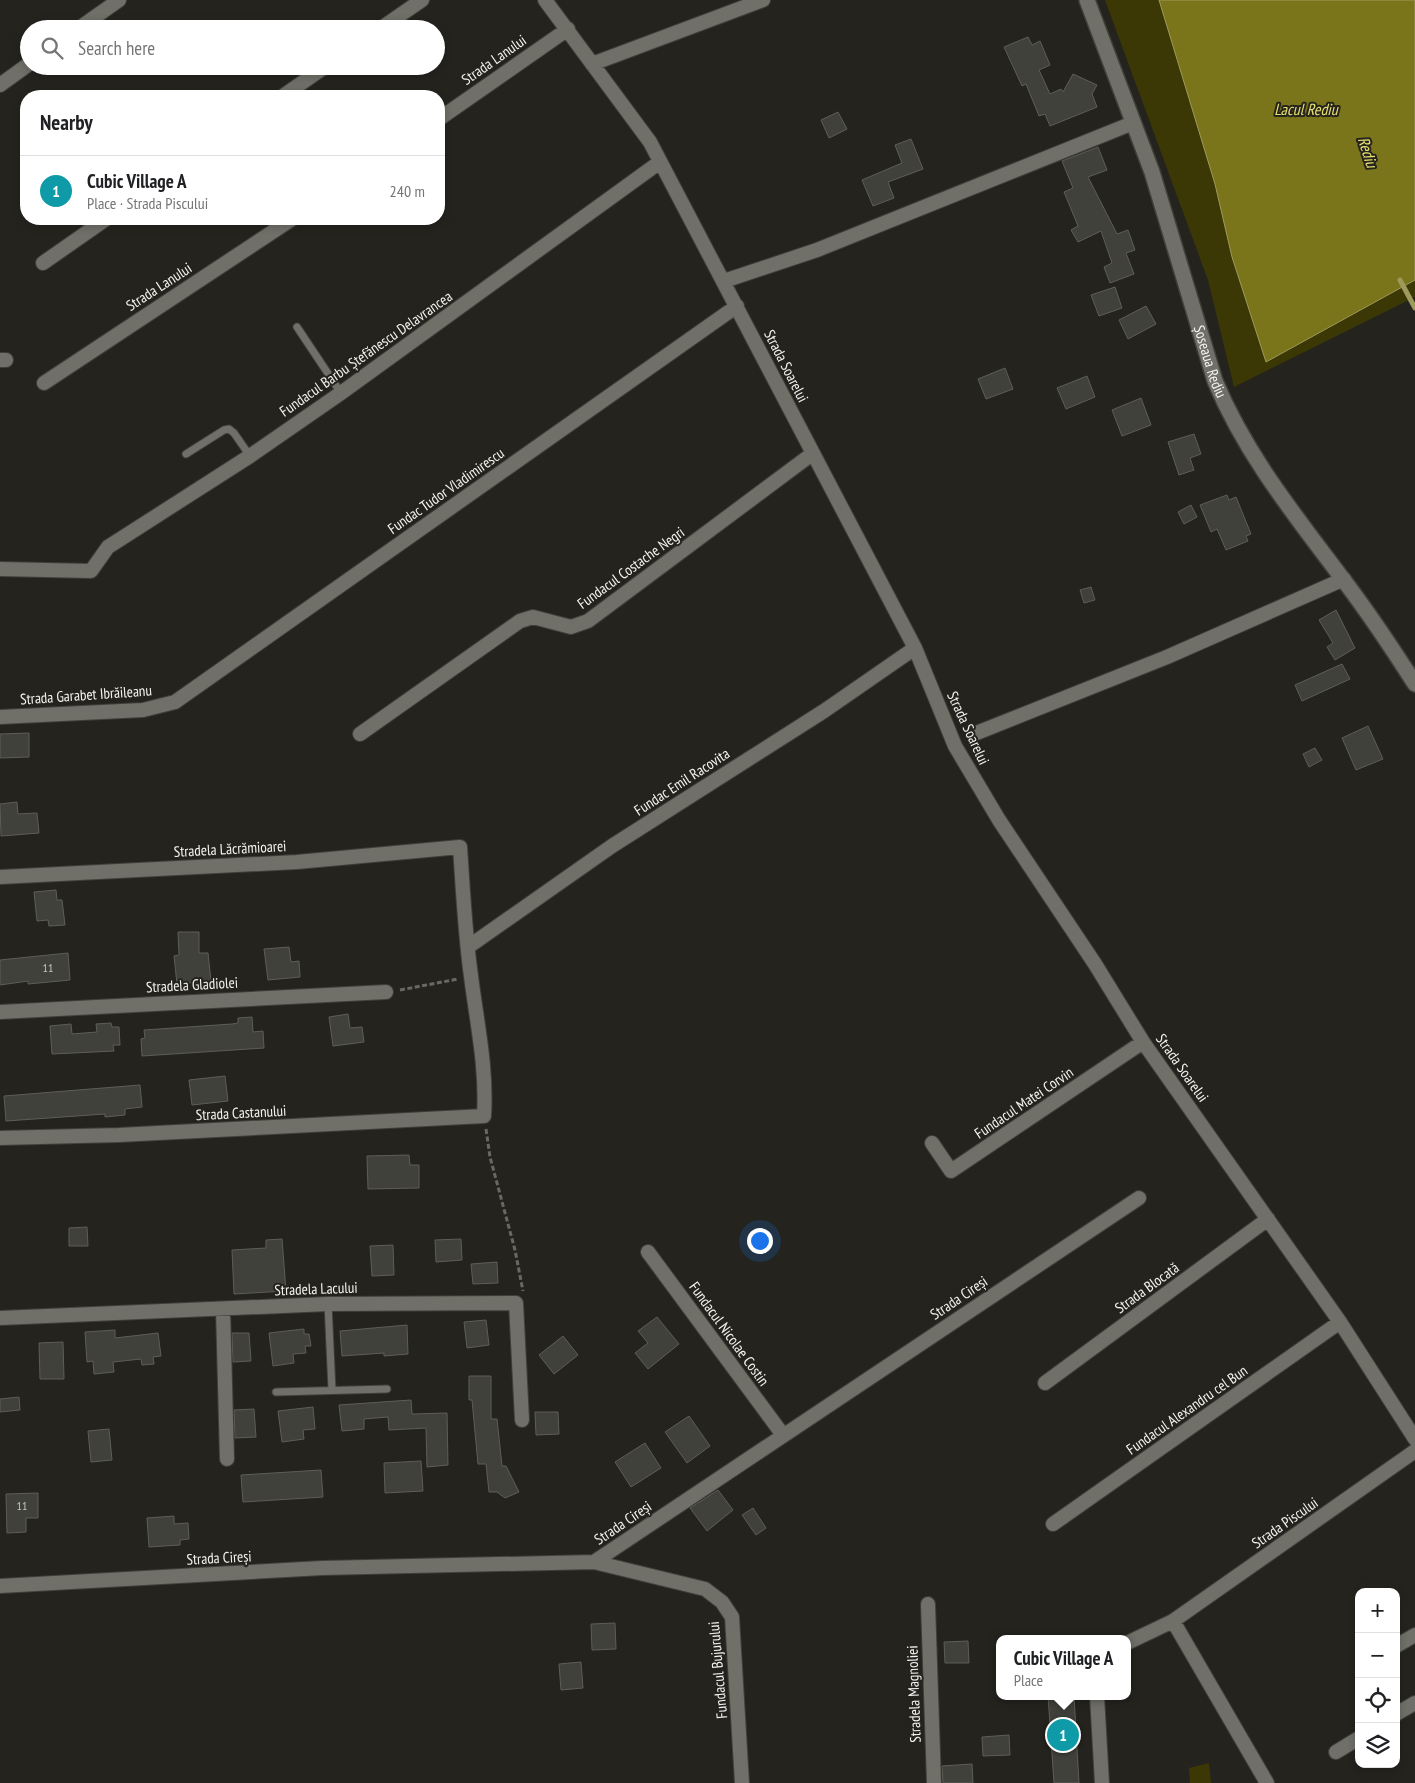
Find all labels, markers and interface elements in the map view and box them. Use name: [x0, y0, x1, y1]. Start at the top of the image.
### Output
search box: [20, 20, 445, 75]
street label: Strada Lanului: [458, 30, 530, 89]
icon: search: [38, 34, 66, 62]
text: Search here: [78, 36, 155, 60]
water label: Lacul Rediu: [1274, 99, 1339, 119]
text: Nearby: [40, 109, 93, 136]
water label: Rediu: [1354, 134, 1383, 171]
text: Cubic Village A: [87, 169, 187, 193]
text: 1: [52, 181, 60, 201]
text: 240 m: [390, 181, 425, 201]
text: Place · Strada Piscului: [87, 193, 208, 213]
street label: Strada Lanului: [122, 258, 195, 315]
street label: Fundacul Barbu Ștefănescu Delavrancea: [276, 287, 456, 421]
street label: Șoseaua Rediu: [1190, 323, 1231, 401]
street label: Strada Soarelui: [760, 326, 813, 405]
street label: Fundac Tudor Vladimirescu: [384, 443, 508, 538]
street label: Fundacul Costache Negri: [573, 522, 688, 613]
street label: Strada Garabet Ibrăileanu: [19, 680, 152, 709]
street label: Strada Soarelui: [943, 688, 994, 768]
street label: Fundac Emil Racovita: [630, 744, 733, 819]
street label: Stradela Lăcrămioarei: [173, 836, 287, 861]
house number: 11: [43, 960, 53, 975]
street label: Stradela Gladiolei: [146, 973, 238, 996]
street label: Strada Soarelui: [1152, 1030, 1213, 1105]
street label: Fundacul Matei Corvin: [971, 1062, 1077, 1143]
street label: Strada Castanului: [195, 1101, 287, 1124]
your location: [747, 1228, 773, 1254]
street label: Strada Blocată: [1111, 1258, 1183, 1317]
street label: Strada Cireși: [926, 1272, 991, 1324]
street label: Stradela Lacului: [274, 1278, 358, 1299]
street label: Fundacul Nicolae Costin: [685, 1278, 774, 1389]
street label: Fundacul Alexandru cel Bun: [1122, 1361, 1251, 1459]
street label: Strada Piscului: [1248, 1493, 1322, 1552]
street label: Strada Cireși: [590, 1497, 655, 1549]
house number: 11: [17, 1498, 27, 1513]
street label: Strada Cireși: [186, 1546, 252, 1569]
map controls: [1355, 1588, 1400, 1768]
button: +: [1355, 1588, 1400, 1633]
street label: Fundacul Bujurului: [704, 1621, 731, 1719]
button: −: [1355, 1633, 1400, 1678]
popup: [996, 1635, 1131, 1700]
street label: Stradela Magnoliei: [902, 1645, 925, 1743]
text: Cubic Village A: [1014, 1646, 1113, 1670]
text: Place: [1014, 1670, 1043, 1690]
button: locate: [1355, 1678, 1400, 1723]
pin: 1: [1047, 1716, 1079, 1754]
button: layers: [1355, 1723, 1400, 1768]

